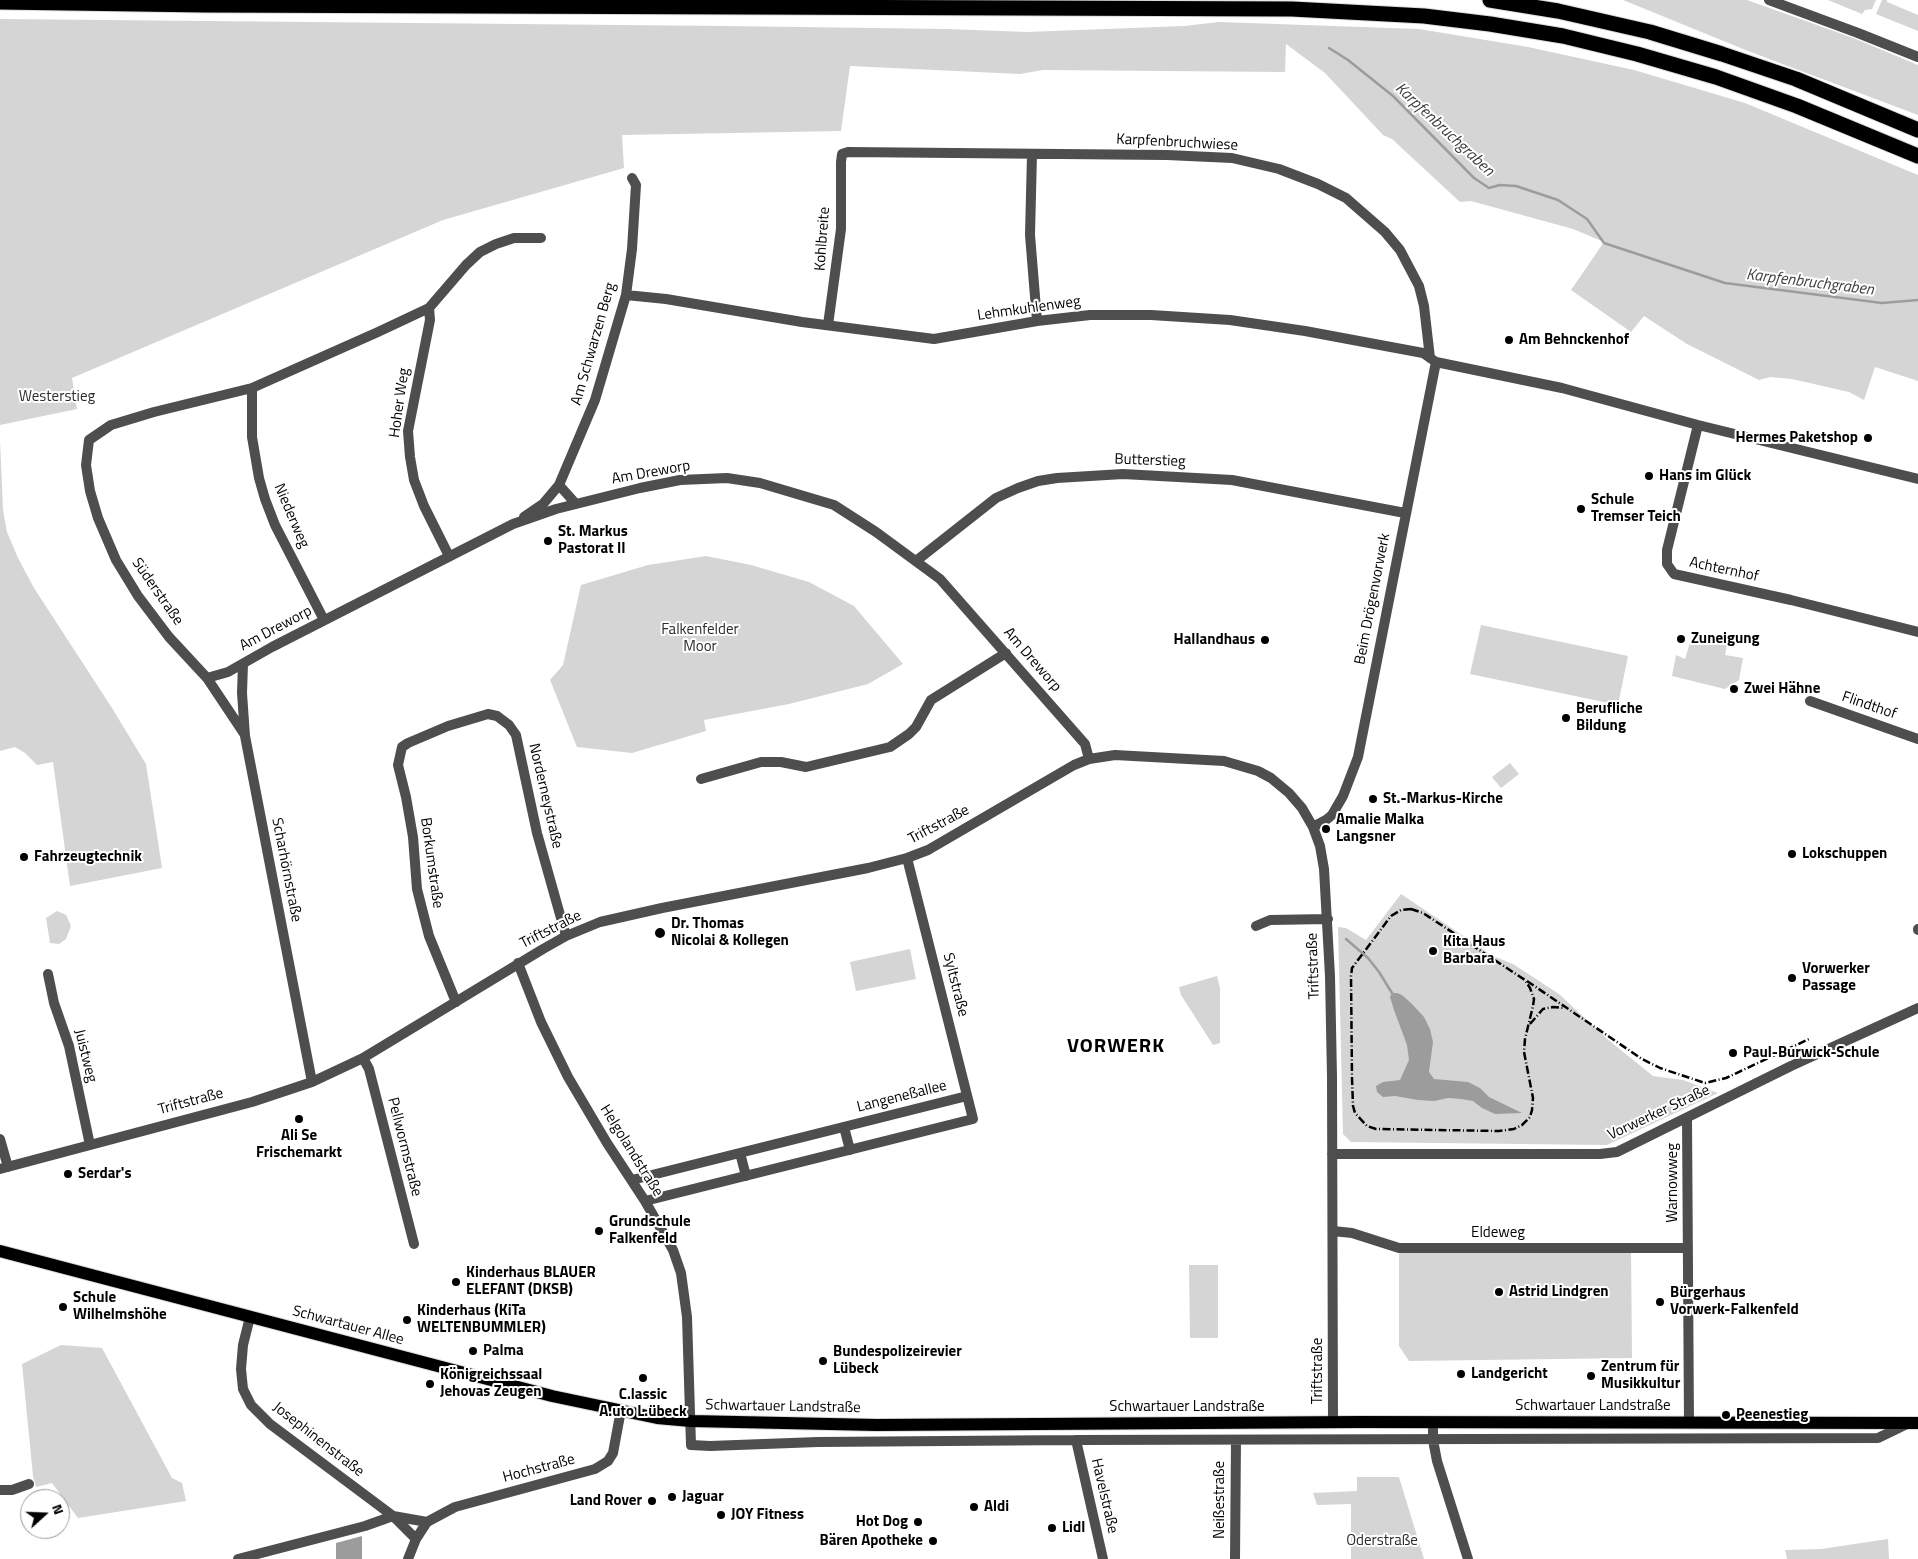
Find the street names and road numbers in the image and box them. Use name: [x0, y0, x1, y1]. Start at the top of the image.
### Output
street label: Karpfenbruchwiese: [1116, 131, 1238, 155]
street label: Kohlbreite: [812, 206, 834, 272]
street label: Am Schwarzen Berg: [568, 281, 620, 407]
street label: Lehmkuhlenweg: [976, 293, 1082, 325]
street label: Hoher Weg: [386, 367, 414, 439]
street label: Butterstieg: [1114, 451, 1186, 471]
street label: Am Dreworp: [610, 457, 692, 489]
street label: Niederweg: [269, 481, 313, 551]
street label: Beim Drögenvorwerk: [1351, 532, 1395, 666]
street label: Achternhof: [1688, 554, 1760, 586]
street label: Süderstraße: [127, 555, 187, 629]
street label: Am Dreworp: [237, 602, 315, 656]
street label: Am Dreworp: [999, 624, 1065, 696]
street label: Flindthof: [1839, 688, 1899, 724]
street label: Norderneystraße: [524, 742, 566, 850]
street label: Triftstraße: [905, 801, 973, 849]
street label: Scharhörnstraße: [267, 816, 305, 924]
street label: Borkumstraße: [416, 817, 446, 909]
street label: Triftstraße: [517, 907, 585, 953]
street label: Triftstraße: [1304, 932, 1324, 1000]
street label: Syltstraße: [938, 951, 972, 1019]
street label: Juistweg: [70, 1027, 100, 1085]
street label: Langeneßallee: [855, 1077, 949, 1117]
street label: Vorwerker Straße: [1605, 1081, 1713, 1145]
street label: Triftstraße: [157, 1085, 225, 1119]
street label: Pellwormstraße: [383, 1096, 425, 1198]
street label: Helgolandstraße: [596, 1102, 666, 1200]
street label: Warnowweg: [1664, 1143, 1682, 1223]
street label: Eldeweg: [1471, 1224, 1525, 1242]
street label: Schwartauer Allee: [290, 1302, 406, 1350]
street label: Triftstraße: [1309, 1338, 1327, 1404]
street label: Schwartauer Landstraße: [705, 1397, 861, 1417]
street label: Schwartauer Landstraße: [1515, 1397, 1671, 1415]
street label: Schwartauer Landstraße: [1109, 1398, 1265, 1416]
street label: Josephinenstraße: [269, 1399, 367, 1481]
street label: Hochstraße: [501, 1451, 577, 1487]
street label: Havelstraße: [1087, 1457, 1121, 1535]
street label: Neißestraße: [1211, 1461, 1229, 1539]

